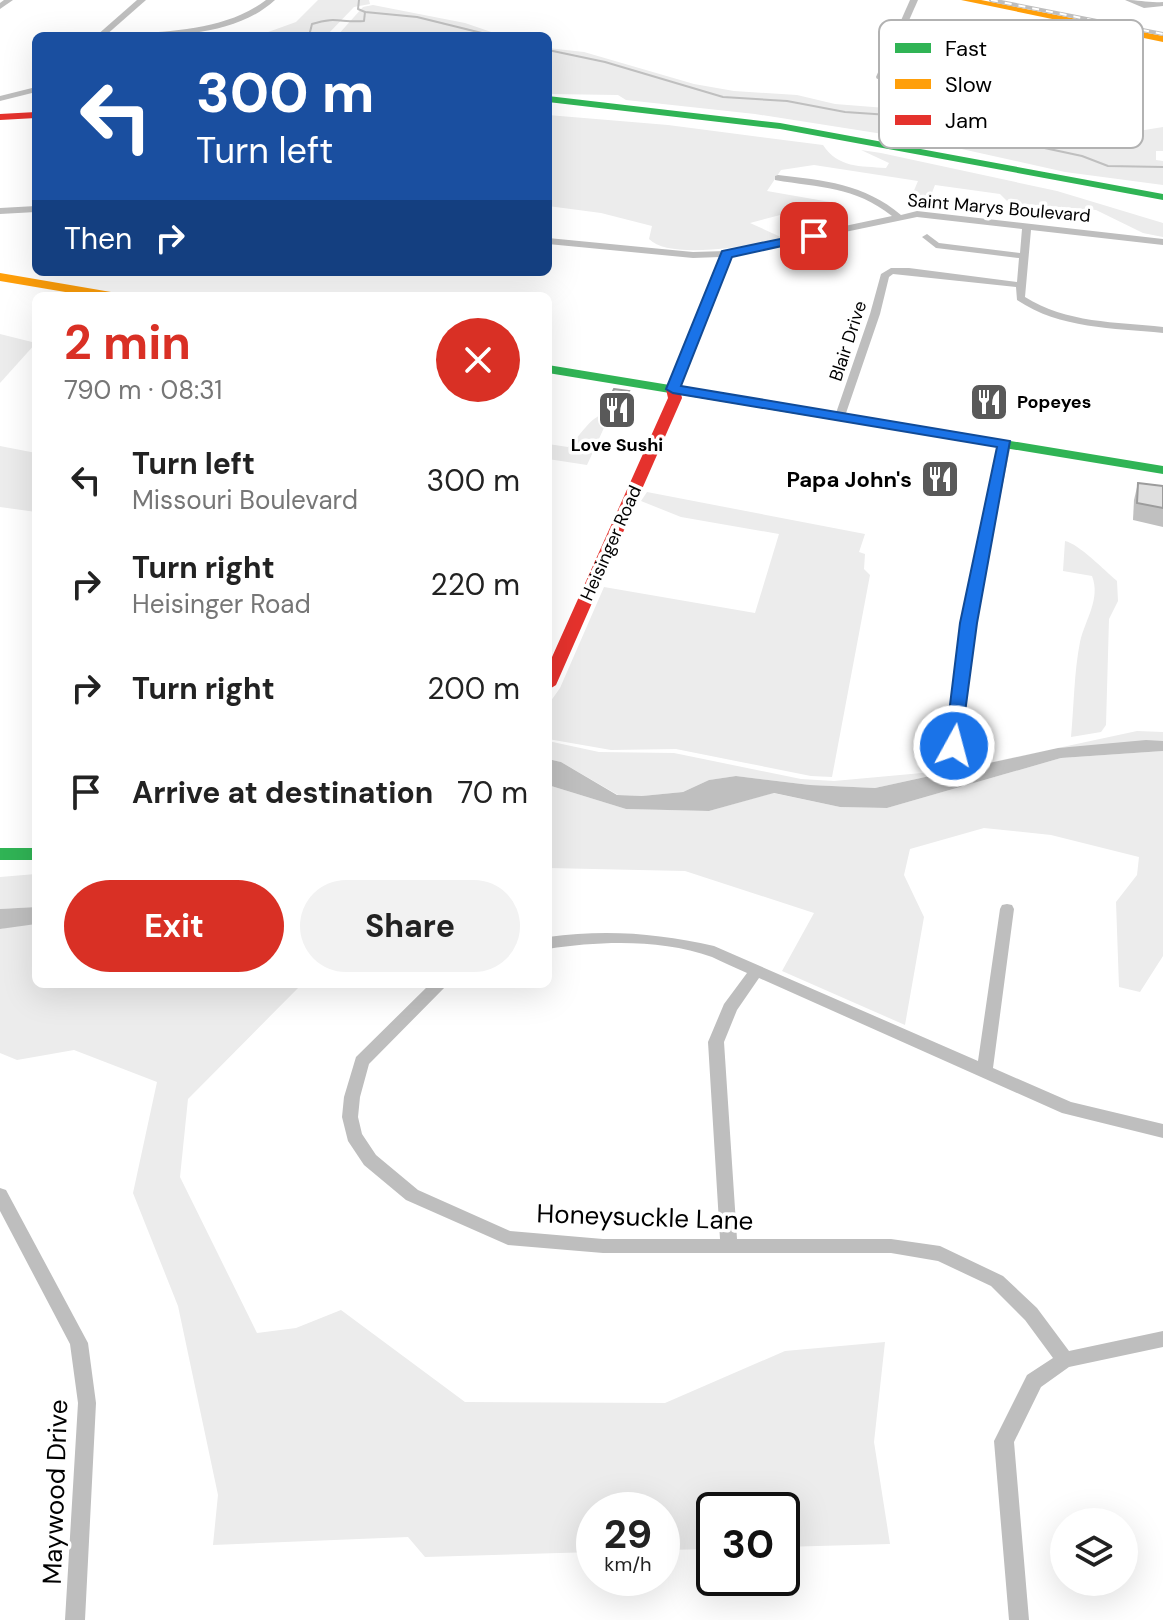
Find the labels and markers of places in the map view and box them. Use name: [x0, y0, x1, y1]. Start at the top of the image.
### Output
pin: [780, 202, 848, 270]
restaurant icon: Popeyes: [968, 381, 1010, 423]
restaurant icon: Love Sushi: [596, 389, 638, 431]
place label: Popeyes: [1017, 390, 1091, 414]
place label: Love Sushi: [571, 433, 663, 457]
restaurant icon: Papa John's: [919, 458, 961, 500]
place label: Papa John's: [786, 465, 912, 494]

